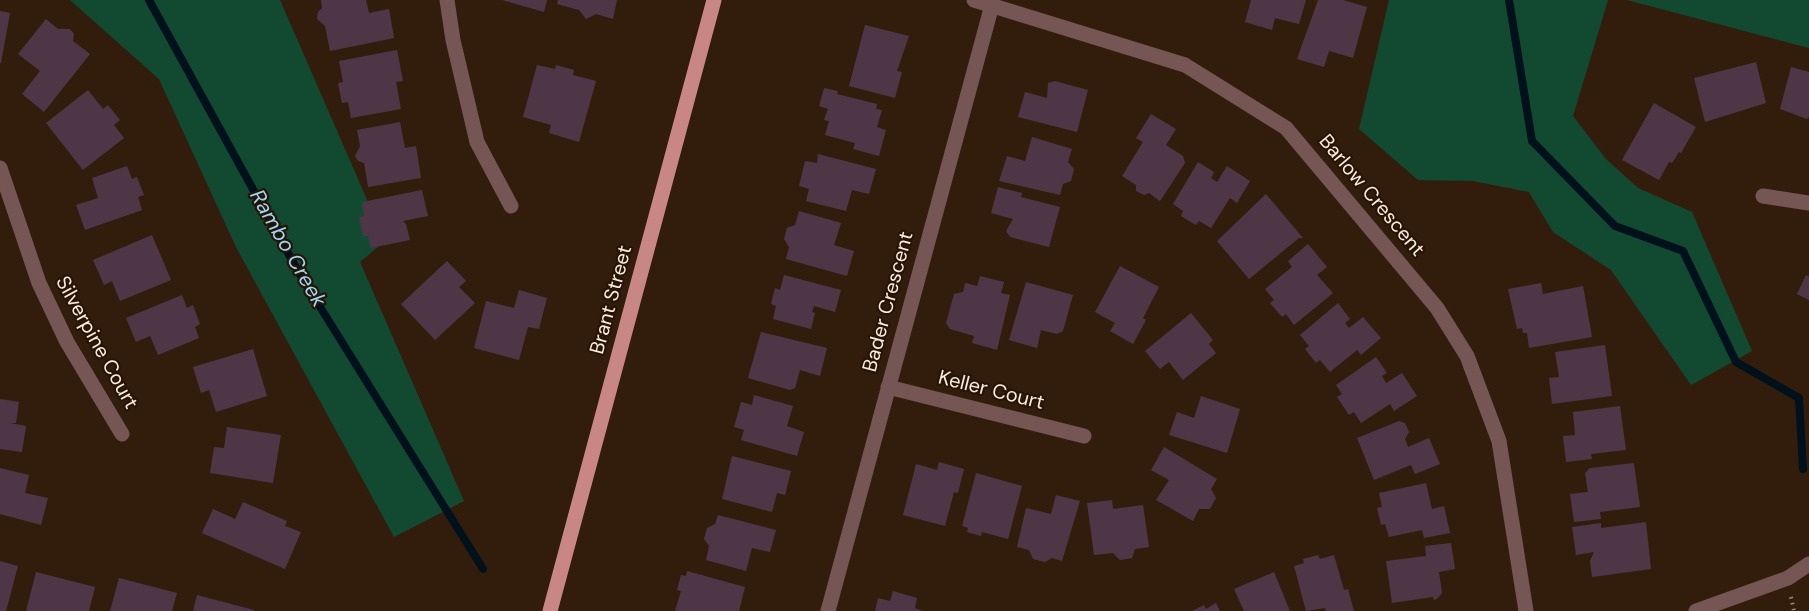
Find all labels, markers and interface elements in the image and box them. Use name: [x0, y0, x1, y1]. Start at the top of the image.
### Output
street label: Barlow Crescent: [1313, 130, 1429, 262]
water label: Rambo Creek: [243, 186, 331, 312]
street label: Bader Crescent: [859, 229, 919, 375]
street label: Brant Street: [586, 243, 638, 357]
street label: Silverpine Court: [50, 272, 142, 414]
street label: Keller Court: [936, 366, 1046, 416]

